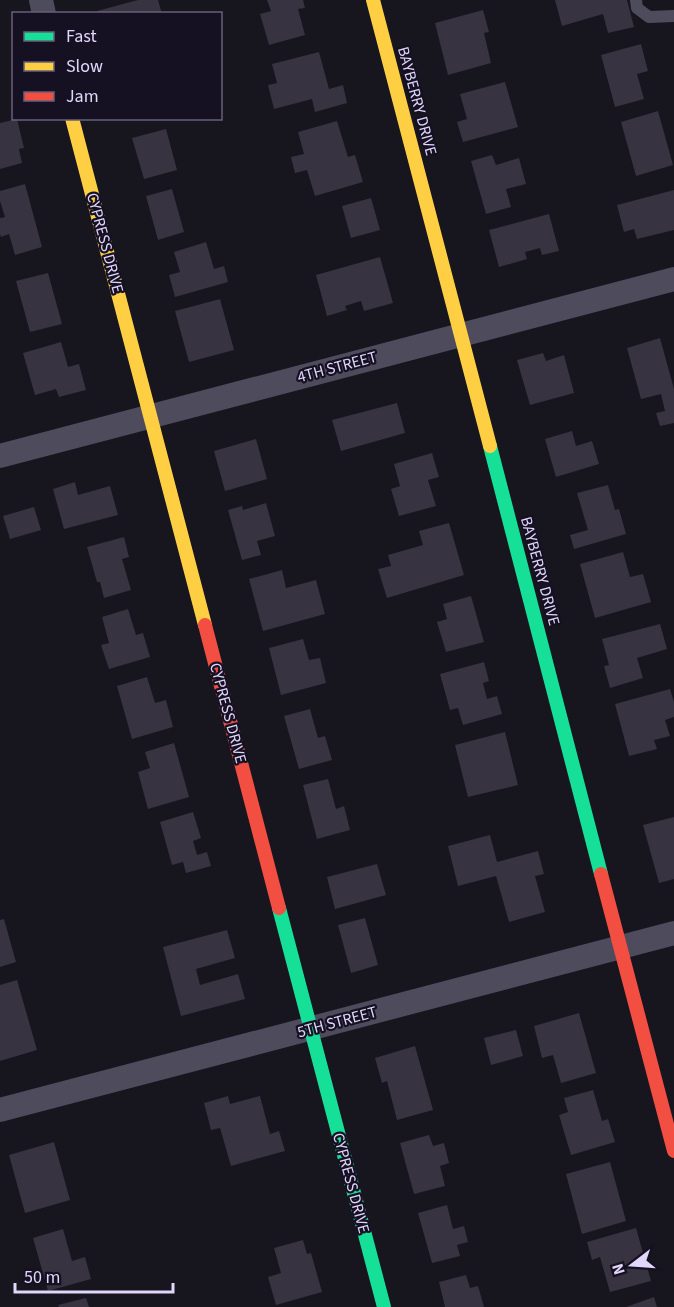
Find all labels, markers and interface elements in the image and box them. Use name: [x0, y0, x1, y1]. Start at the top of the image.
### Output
legend: [12, 12, 222, 120]
text: Fast: [66, 24, 97, 49]
street label: BAYBERRY DRIVE: [392, 44, 442, 158]
text: Slow: [66, 54, 103, 79]
text: Jam: [66, 84, 99, 109]
street label: CYPRESS DRIVE: [81, 190, 129, 296]
street label: 4TH STREET: [295, 346, 380, 388]
street label: BAYBERRY DRIVE: [515, 514, 565, 628]
street label: CYPRESS DRIVE: [204, 660, 252, 766]
street label: 5TH STREET: [295, 1001, 380, 1043]
street label: CYPRESS DRIVE: [327, 1130, 375, 1236]
north arrow: [602, 1235, 662, 1295]
scale bar: [15, 1256, 172, 1294]
text: N: [607, 1261, 631, 1277]
text: 50 m: [24, 1265, 60, 1290]

